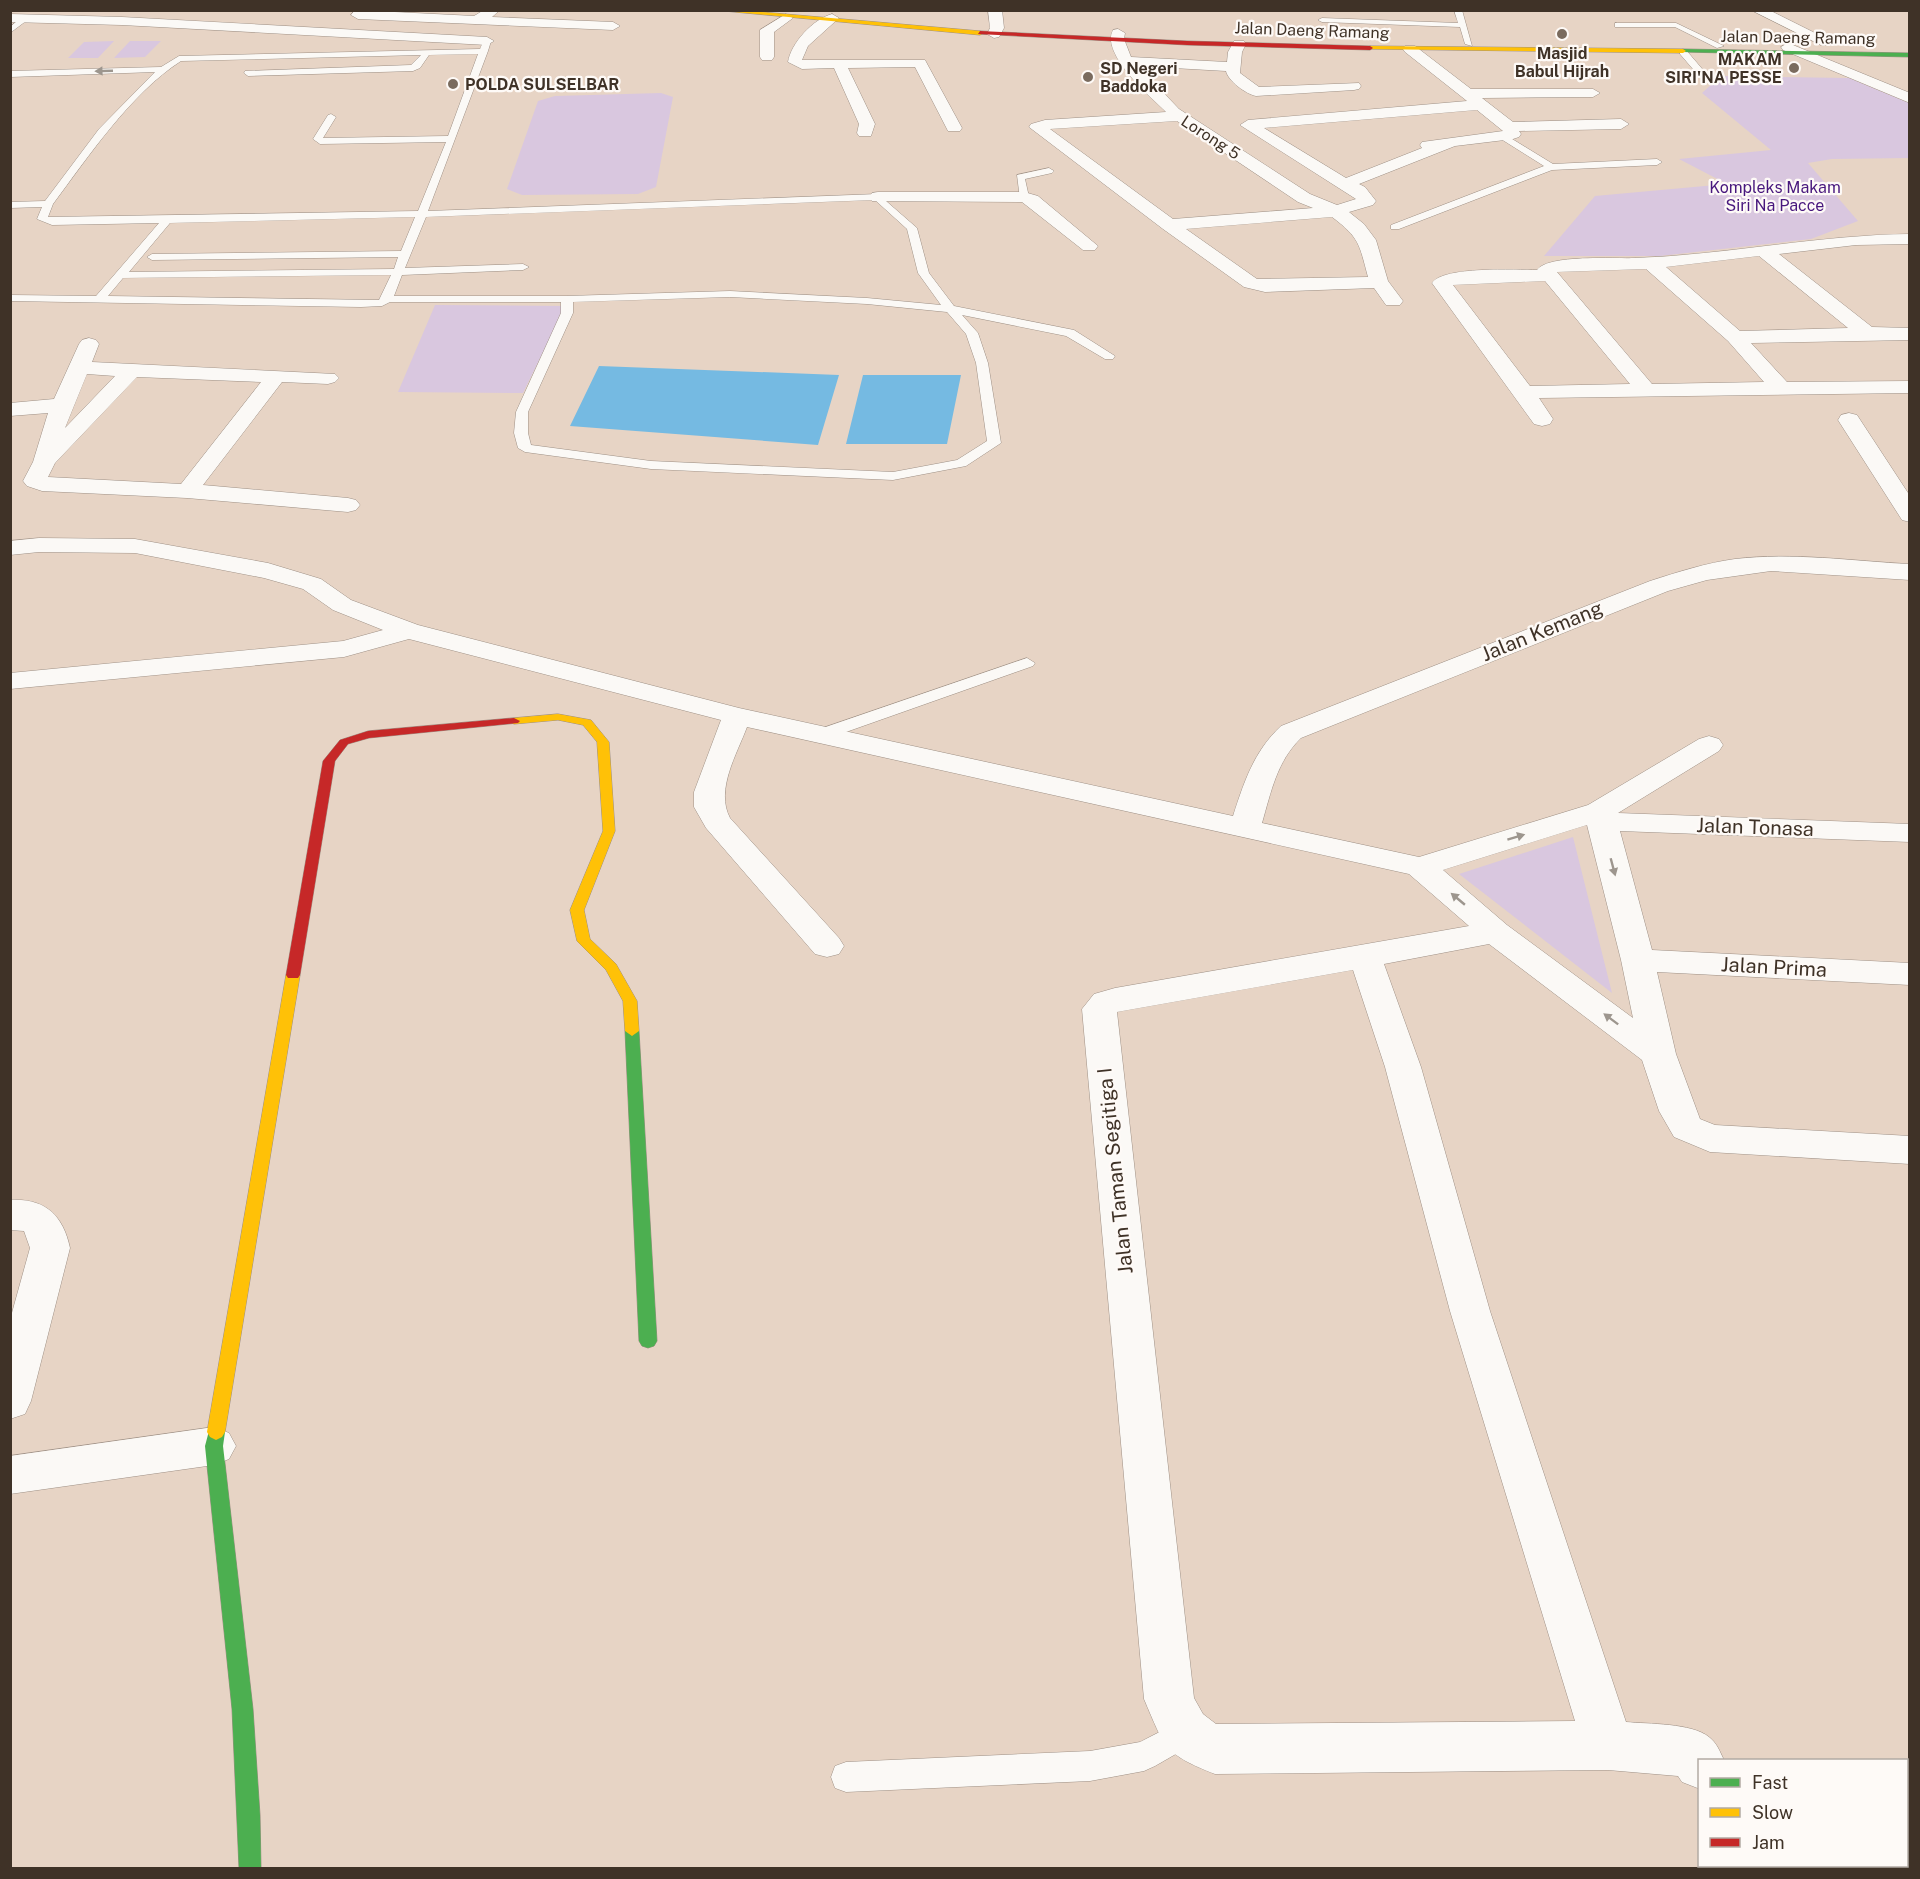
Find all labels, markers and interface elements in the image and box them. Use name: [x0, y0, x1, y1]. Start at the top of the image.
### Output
street label: Jalan Daeng Ramang: [1234, 18, 1390, 43]
marker: Masjid Babul Hijrah: [1555, 27, 1569, 41]
street label: Jalan Daeng Ramang: [1720, 27, 1876, 48]
place label: Masjid Babul Hijrah: [1515, 44, 1609, 81]
place label: MAKAM SIRI'NA PESSE: [1665, 50, 1782, 87]
place label: SD Negeri Baddoka: [1100, 59, 1178, 96]
marker: MAKAM SIRI'NA PESSE: [1787, 61, 1801, 75]
one-way arrow: [95, 67, 114, 76]
marker: SD Negeri Baddoka: [1081, 70, 1095, 84]
place label: POLDA SULSELBAR: [465, 75, 620, 94]
marker: POLDA SULSELBAR: [446, 77, 460, 91]
street label: Lorong 5: [1178, 111, 1244, 163]
park label: Kompleks Makam Siri Na Pacce: [1709, 178, 1841, 215]
street label: Jalan Kemang: [1478, 596, 1606, 666]
street label: Jalan Tonasa: [1696, 813, 1814, 841]
one-way arrow: [1507, 832, 1525, 842]
one-way arrow: [1609, 859, 1618, 877]
one-way arrow: [1450, 893, 1466, 906]
street label: Jalan Prima: [1720, 952, 1828, 982]
one-way arrow: [1604, 1013, 1620, 1025]
street label: Jalan Taman Segitiga I: [1092, 1067, 1138, 1275]
legend: [1698, 1759, 1908, 1867]
text: Fast: [1752, 1772, 1788, 1793]
text: Slow: [1752, 1802, 1793, 1823]
text: Jam: [1752, 1832, 1785, 1853]

